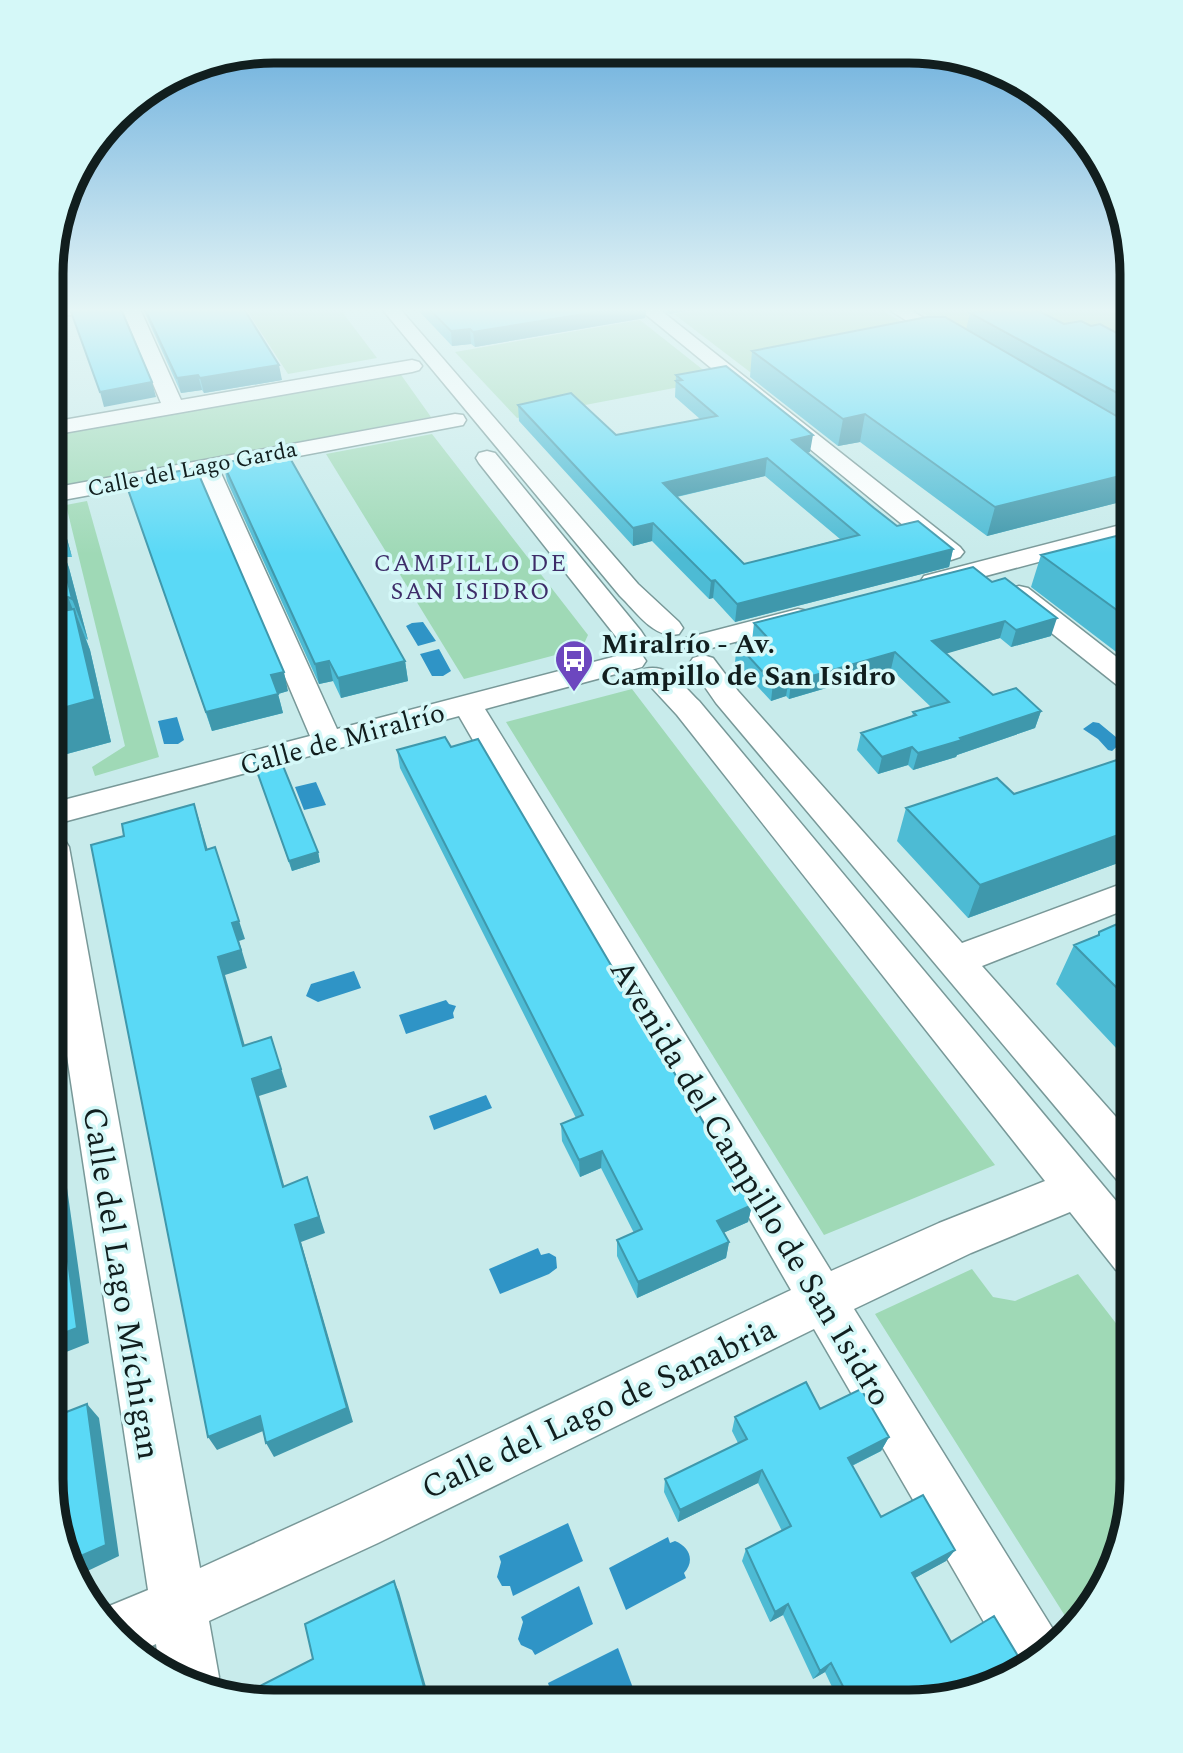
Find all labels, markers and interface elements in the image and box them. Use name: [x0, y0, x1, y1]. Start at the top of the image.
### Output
street label: Calle del Lago Garda: [84, 432, 300, 507]
district label: CAMPILLO DE SAN ISIDRO: [374, 546, 568, 610]
place label: Miralrío - Av. Campillo de San Isidro: [601, 623, 896, 698]
bus stop icon: Miralrío - Av. Campillo de San Isidro: [553, 638, 595, 693]
street label: Calle de Miralrío: [235, 691, 450, 788]
street label: Avenida del Campillo de San Isidro: [596, 950, 904, 1416]
street label: Calle del Lago Míchigan: [68, 1103, 174, 1463]
street label: Calle del Lago de Sanabria: [413, 1304, 785, 1513]

